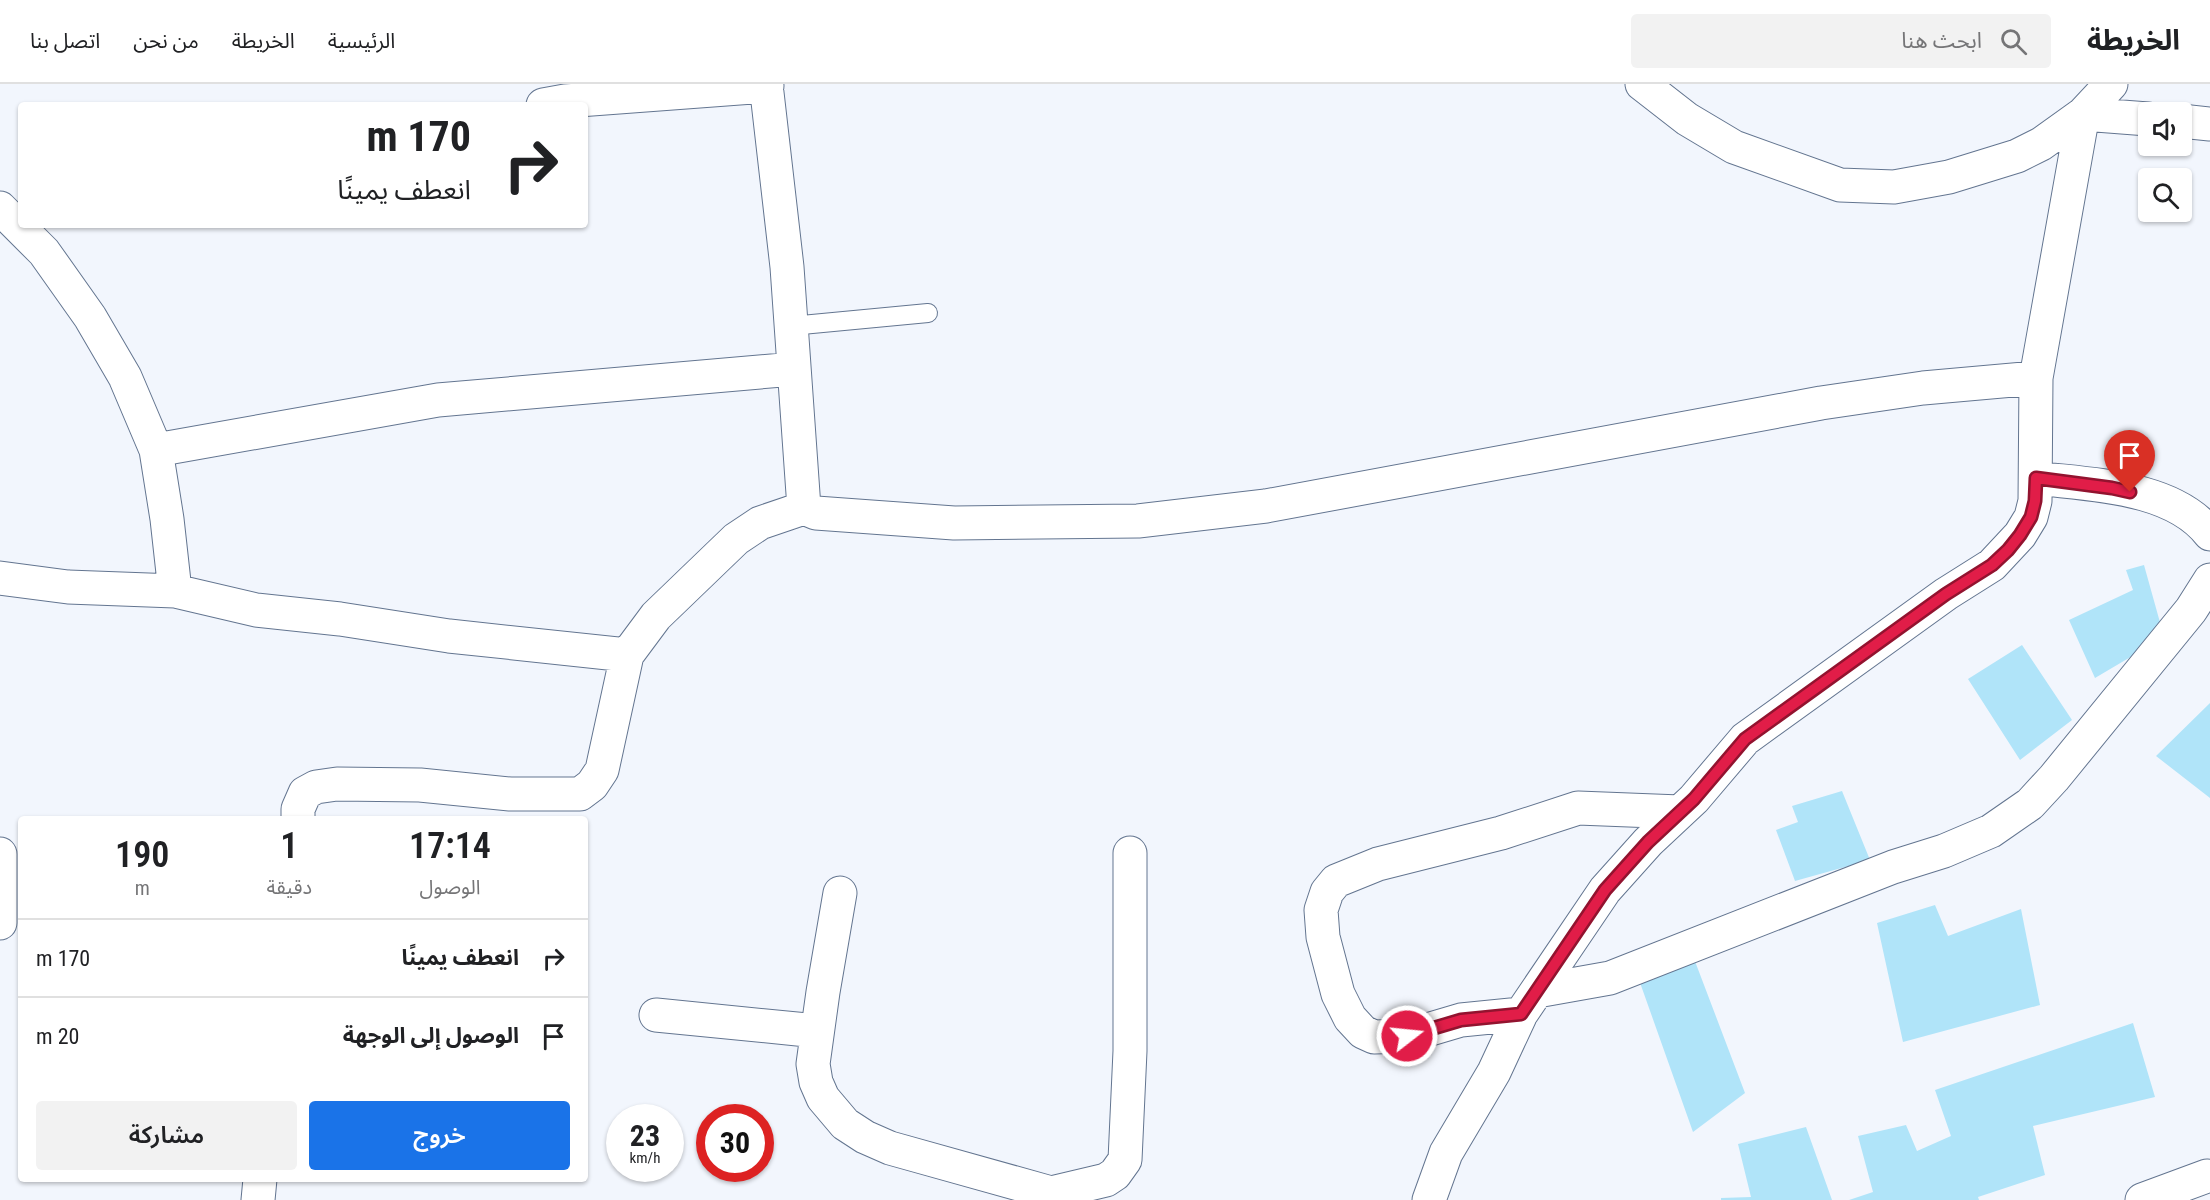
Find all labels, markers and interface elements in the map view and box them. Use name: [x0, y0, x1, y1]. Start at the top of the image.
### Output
search box: [1631, 14, 2051, 68]
text: الخريطة: [2087, 24, 2180, 57]
icon: search: [1997, 25, 2030, 58]
text: ابحث هنا: [1901, 28, 1982, 53]
text: اتصل بنا: [30, 29, 100, 53]
text: من نحن: [133, 29, 199, 53]
text: الخريطة: [232, 29, 295, 53]
text: الرئيسية: [328, 29, 395, 53]
map controls: [2138, 102, 2192, 222]
button: sound: [2138, 102, 2192, 156]
text: 170 m: [366, 112, 471, 161]
icon: right: [492, 126, 570, 204]
button: search: [2138, 168, 2192, 222]
text: انعطف يمينًا: [337, 174, 471, 206]
pin: [2104, 430, 2155, 492]
icon: arrive: [2113, 439, 2146, 472]
text: 1: [280, 825, 298, 867]
text: 17:14: [409, 825, 491, 867]
text: 190: [115, 834, 169, 876]
text: دقيقة: [266, 875, 312, 899]
text: الوصول: [420, 875, 480, 899]
text: m: [135, 876, 150, 900]
icon: right: [537, 942, 570, 975]
text: انعطف يمينًا: [401, 945, 519, 970]
text: 170 m: [36, 946, 90, 971]
position arrow: [1375, 1004, 1439, 1068]
icon: arrive: [537, 1020, 570, 1053]
text: الوصول إلى الوجهة: [343, 1023, 519, 1048]
text: 20 m: [36, 1024, 79, 1049]
button: مشاركة: [36, 1101, 297, 1170]
button: خروج: [309, 1101, 570, 1170]
speed limit sign: 30: [696, 1104, 774, 1182]
text: 23: [630, 1118, 660, 1153]
text: km/h: [630, 1149, 660, 1167]

